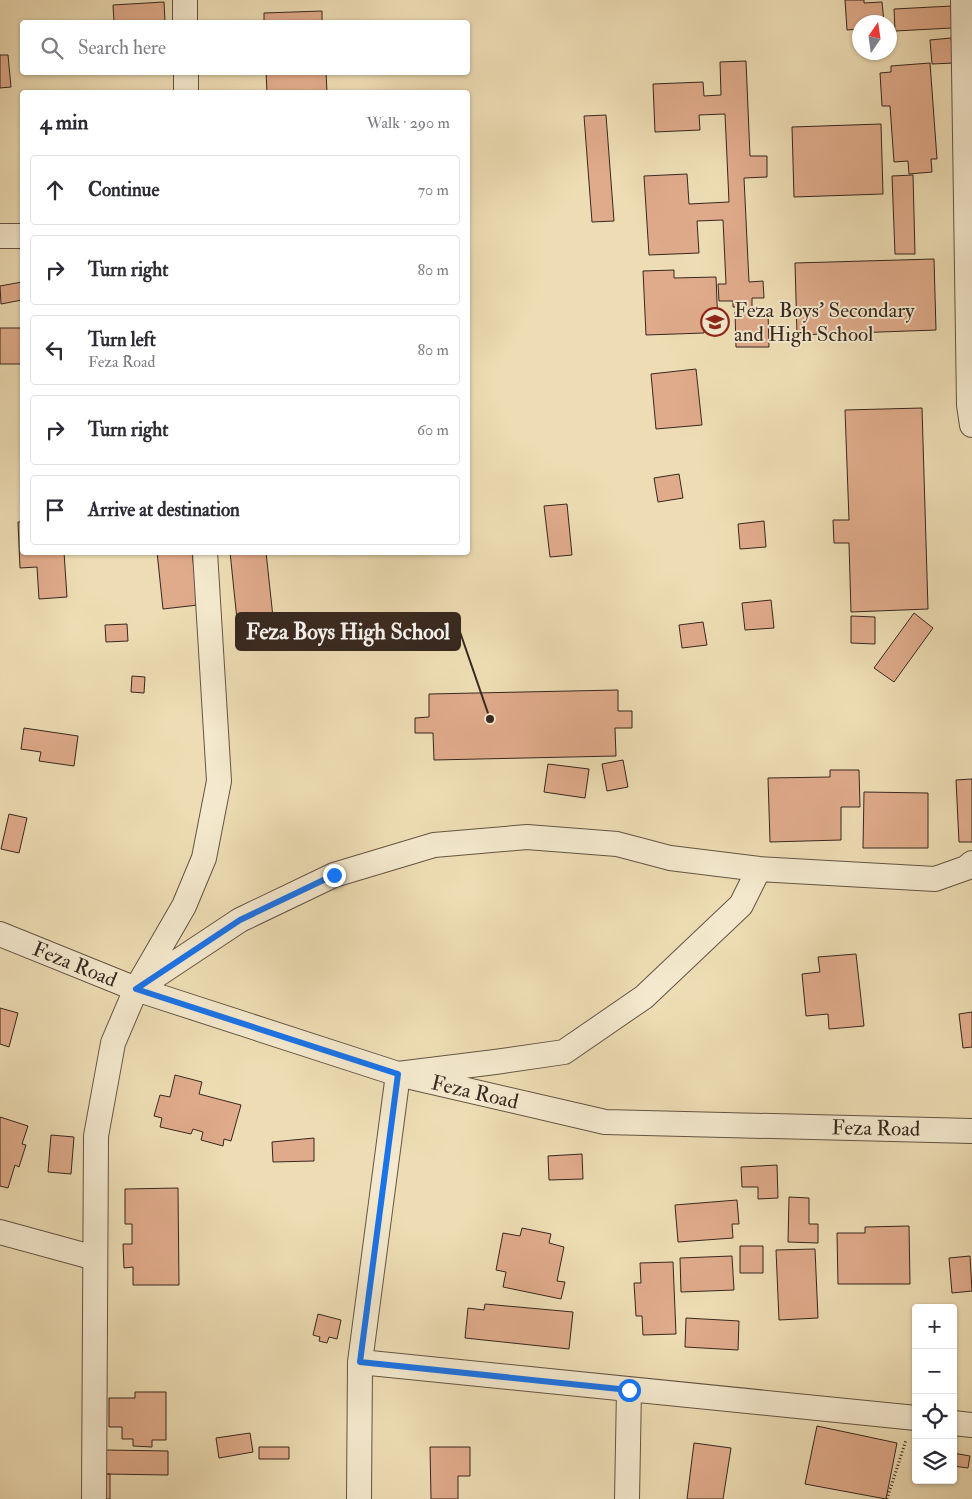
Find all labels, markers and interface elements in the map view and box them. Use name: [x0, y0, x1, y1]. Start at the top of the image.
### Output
north arrow: [852, 15, 897, 60]
search box: [20, 20, 470, 75]
icon: search: [38, 34, 66, 62]
text: Search here: [78, 36, 166, 60]
text: 4 min: [40, 109, 88, 136]
text: Walk · 290 m: [367, 113, 450, 133]
icon: ahead: [41, 176, 69, 204]
text: Continue: [88, 178, 159, 202]
text: 70 m: [418, 180, 449, 200]
icon: right: [41, 256, 69, 284]
text: Turn right: [88, 258, 168, 282]
text: 80 m: [418, 260, 449, 280]
place label: Feza Boys' Secondary and High School: [734, 297, 915, 348]
school or university icon: Feza Boys' Secondary and High School: [700, 307, 730, 337]
text: Turn left: [88, 328, 156, 352]
icon: left: [41, 336, 69, 364]
text: 80 m: [418, 340, 449, 360]
text: Feza Road: [88, 352, 155, 372]
icon: right: [41, 416, 69, 444]
text: Turn right: [88, 418, 168, 442]
text: 60 m: [417, 420, 449, 440]
icon: arrive: [41, 496, 69, 524]
text: Arrive at destination: [88, 498, 240, 522]
callout: Feza Boys High School: [236, 613, 460, 650]
text: Feza Boys High School: [246, 618, 450, 647]
route end: [323, 864, 346, 887]
street label: Feza Road: [29, 935, 122, 994]
street label: Feza Road: [429, 1069, 522, 1116]
street label: Feza Road: [831, 1114, 921, 1143]
map controls: [912, 1304, 957, 1484]
button: +: [912, 1304, 957, 1349]
button: −: [912, 1349, 957, 1394]
route start: [618, 1379, 641, 1402]
button: locate: [912, 1394, 957, 1439]
button: layers: [912, 1439, 957, 1484]

